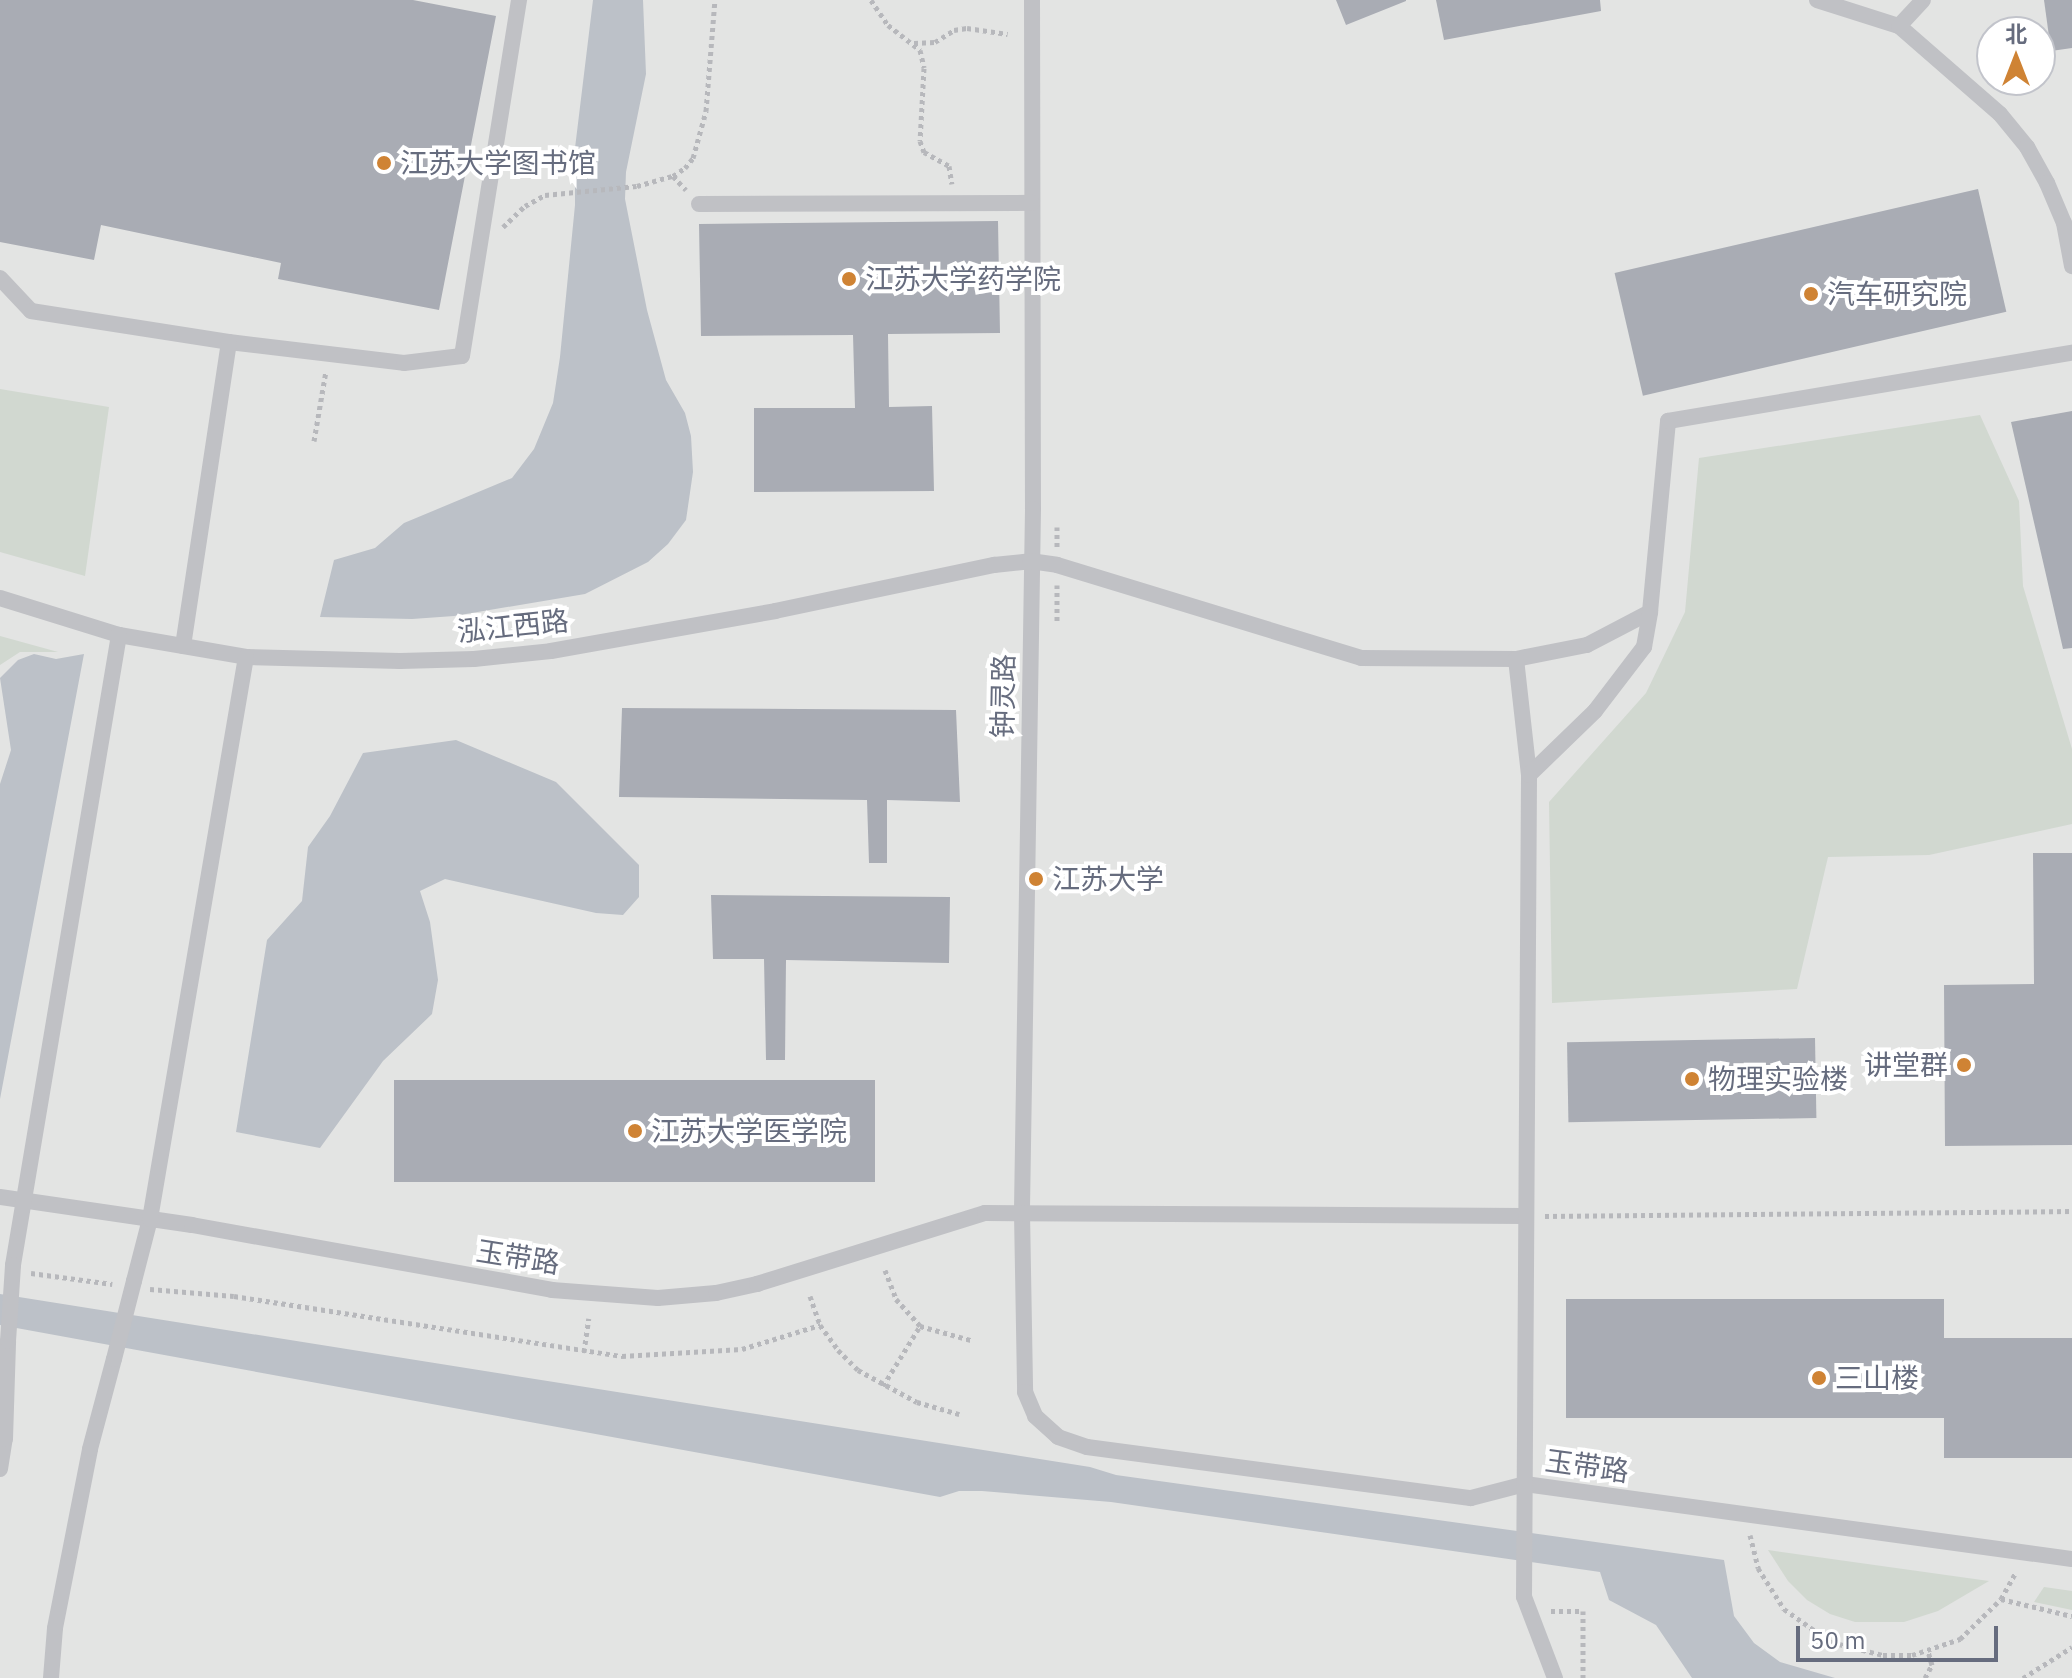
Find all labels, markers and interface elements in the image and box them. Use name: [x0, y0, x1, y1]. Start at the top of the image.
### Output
north arrow: [1976, 16, 2056, 96]
text: 北: [2005, 19, 2027, 48]
place label: 江苏大学图书馆: [400, 146, 596, 180]
marker: 江苏大学图书馆: [375, 154, 393, 172]
place label: 江苏大学药学院: [865, 262, 1061, 296]
marker: 江苏大学药学院: [840, 270, 858, 288]
place label: 汽车研究院: [1827, 277, 1967, 311]
marker: 汽车研究院: [1802, 285, 1820, 303]
street label: 泓江西路: [456, 603, 570, 649]
street label: 钟灵路: [985, 654, 1021, 738]
place label: 江苏大学: [1052, 862, 1164, 896]
marker: 江苏大学: [1027, 870, 1045, 888]
place label: 讲堂群: [1864, 1048, 1948, 1082]
marker: 讲堂群: [1955, 1056, 1973, 1074]
place label: 物理实验楼: [1708, 1062, 1848, 1096]
marker: 物理实验楼: [1683, 1070, 1701, 1088]
place label: 江苏大学医学院: [651, 1114, 847, 1148]
marker: 江苏大学医学院: [626, 1122, 644, 1140]
street label: 玉带路: [474, 1234, 562, 1280]
place label: 三山楼: [1835, 1361, 1919, 1395]
marker: 三山楼: [1810, 1369, 1828, 1387]
street label: 玉带路: [1543, 1444, 1631, 1488]
scale bar: [1800, 1610, 2002, 1660]
text: 50 m: [1810, 1624, 1865, 1656]

